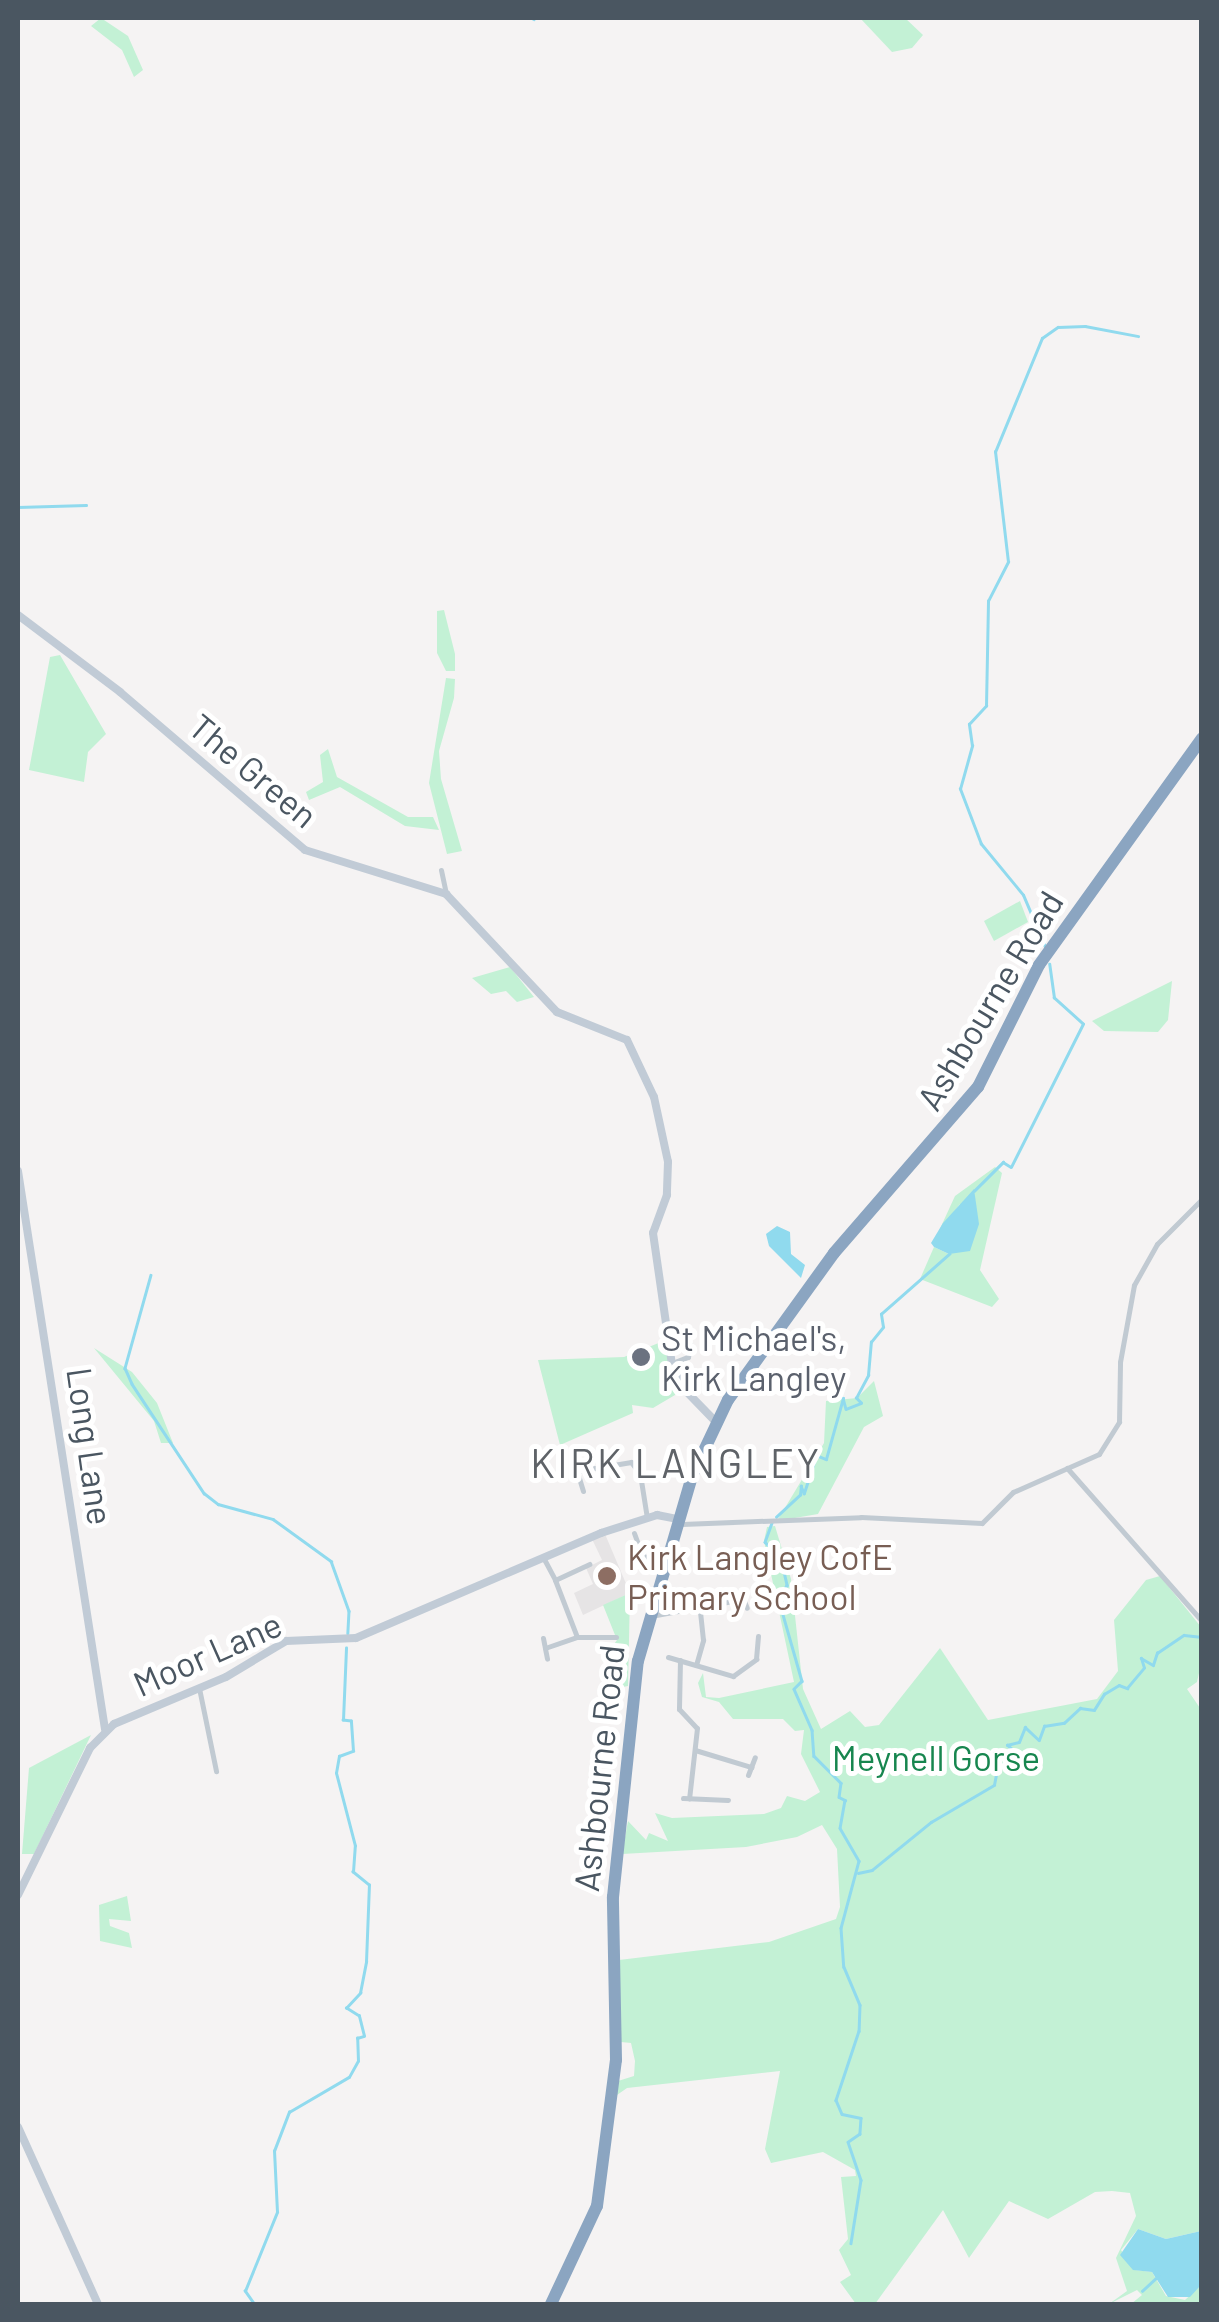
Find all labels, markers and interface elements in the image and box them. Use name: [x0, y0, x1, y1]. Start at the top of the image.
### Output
street label: The Green: [181, 704, 327, 836]
street label: Ashbourne Road: [907, 883, 1071, 1117]
place label: St Michael's, Kirk Langley: [661, 1316, 847, 1398]
marker: St Michael's, Kirk Langley: [630, 1346, 652, 1368]
street label: Long Lane: [59, 1365, 123, 1527]
district label: KIRK LANGLEY: [530, 1438, 822, 1486]
place label: Kirk Langley CofE Primary School: [627, 1535, 893, 1617]
marker: Kirk Langley CofE Primary School: [596, 1565, 618, 1587]
street label: Moor Lane: [126, 1602, 288, 1704]
street label: Ashbourne Road: [564, 1642, 632, 1894]
park label: Meynell Gorse: [832, 1736, 1040, 1778]

